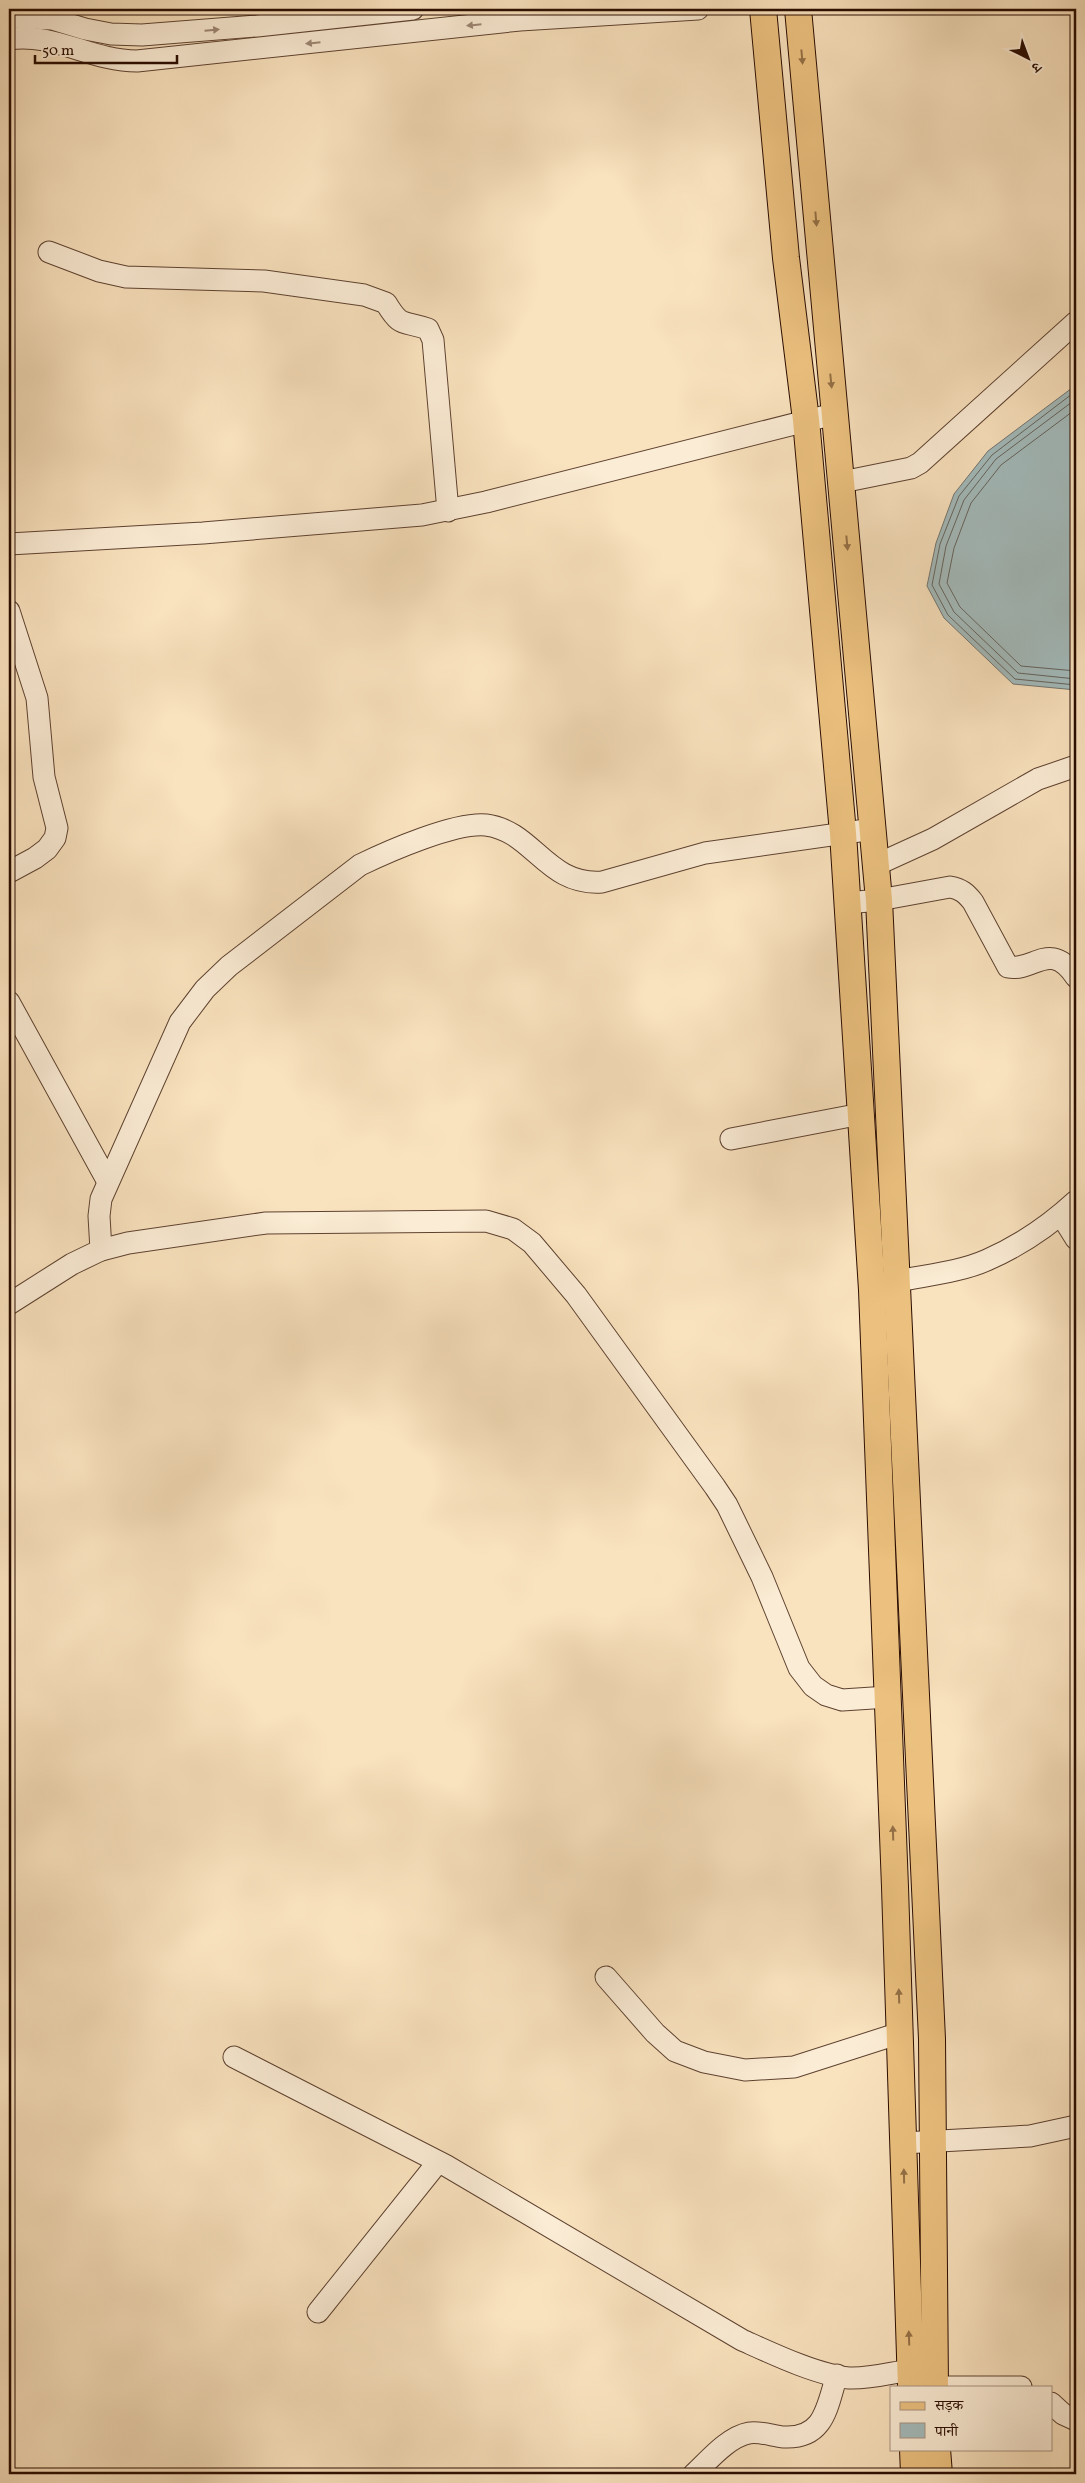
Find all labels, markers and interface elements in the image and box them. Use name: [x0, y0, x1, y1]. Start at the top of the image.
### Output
one-way arrow: [466, 21, 482, 29]
one-way arrow: [205, 26, 221, 34]
scale bar: [35, 32, 178, 64]
north arrow: [1002, 32, 1052, 82]
one-way arrow: [305, 39, 321, 47]
text: 50 m: [42, 41, 74, 62]
one-way arrow: [799, 50, 807, 66]
text: उ: [1026, 56, 1045, 77]
one-way arrow: [813, 211, 821, 227]
one-way arrow: [827, 373, 835, 389]
one-way arrow: [844, 535, 852, 551]
one-way arrow: [889, 1825, 897, 1841]
one-way arrow: [895, 1987, 903, 2003]
one-way arrow: [900, 2167, 908, 2183]
one-way arrow: [905, 2330, 913, 2346]
legend: [890, 2386, 1052, 2450]
text: सड़क: [934, 2396, 964, 2417]
text: पानी: [934, 2422, 959, 2443]

